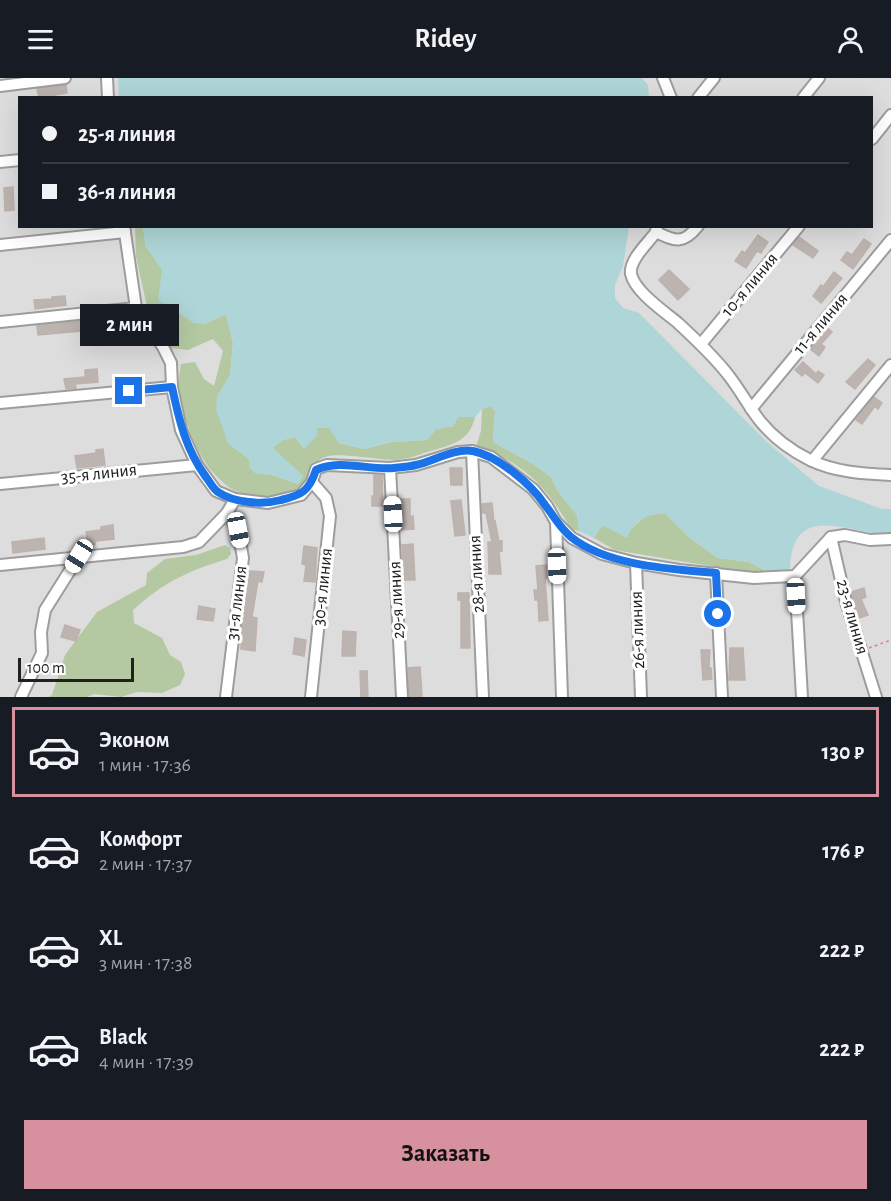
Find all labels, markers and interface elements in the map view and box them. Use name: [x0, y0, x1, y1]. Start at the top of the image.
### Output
icon: menu: [24, 23, 57, 56]
icon: person: [834, 23, 867, 56]
text: Ridey: [415, 25, 477, 52]
text: 25-я линия: [78, 123, 176, 145]
text: 36-я линия: [78, 181, 176, 203]
street label: 10-я линия: [718, 250, 782, 320]
street label: 11-я линия: [790, 290, 852, 358]
callout: 2 мин: [80, 304, 178, 346]
text: 2 мин: [106, 315, 153, 335]
route end: [115, 377, 142, 404]
street label: 35-я линия: [60, 461, 138, 487]
car: [383, 496, 403, 532]
car: [226, 511, 250, 549]
street label: 28-я линия: [466, 534, 488, 614]
car: [62, 536, 96, 576]
street label: 30-я линия: [310, 547, 336, 627]
car: [547, 548, 567, 584]
street label: 29-я линия: [386, 561, 408, 639]
street label: 31-я линия: [223, 565, 251, 641]
street label: 23-я линия: [833, 577, 871, 657]
car: [786, 578, 806, 614]
street label: 26-я линия: [628, 591, 648, 669]
route start: [704, 600, 731, 627]
scale bar: [18, 655, 134, 682]
text: 100 m: [27, 660, 65, 676]
icon: car: [27, 725, 81, 779]
text: Эконом: [99, 729, 170, 751]
text: 130 ₽: [822, 741, 864, 763]
text: 1 мин · 17:36: [99, 755, 191, 775]
icon: car: [27, 824, 81, 878]
text: Комфорт: [99, 828, 182, 850]
text: 176 ₽: [822, 840, 864, 862]
text: 2 мин · 17:37: [99, 854, 192, 874]
icon: car: [27, 923, 81, 977]
text: XL: [99, 927, 122, 949]
text: 222 ₽: [819, 939, 864, 961]
text: 3 мин · 17:38: [99, 953, 192, 973]
icon: car: [27, 1022, 81, 1076]
text: Black: [99, 1026, 147, 1048]
text: 222 ₽: [819, 1038, 864, 1060]
text: 4 мин · 17:39: [99, 1052, 194, 1072]
button: Заказать: [24, 1120, 867, 1189]

